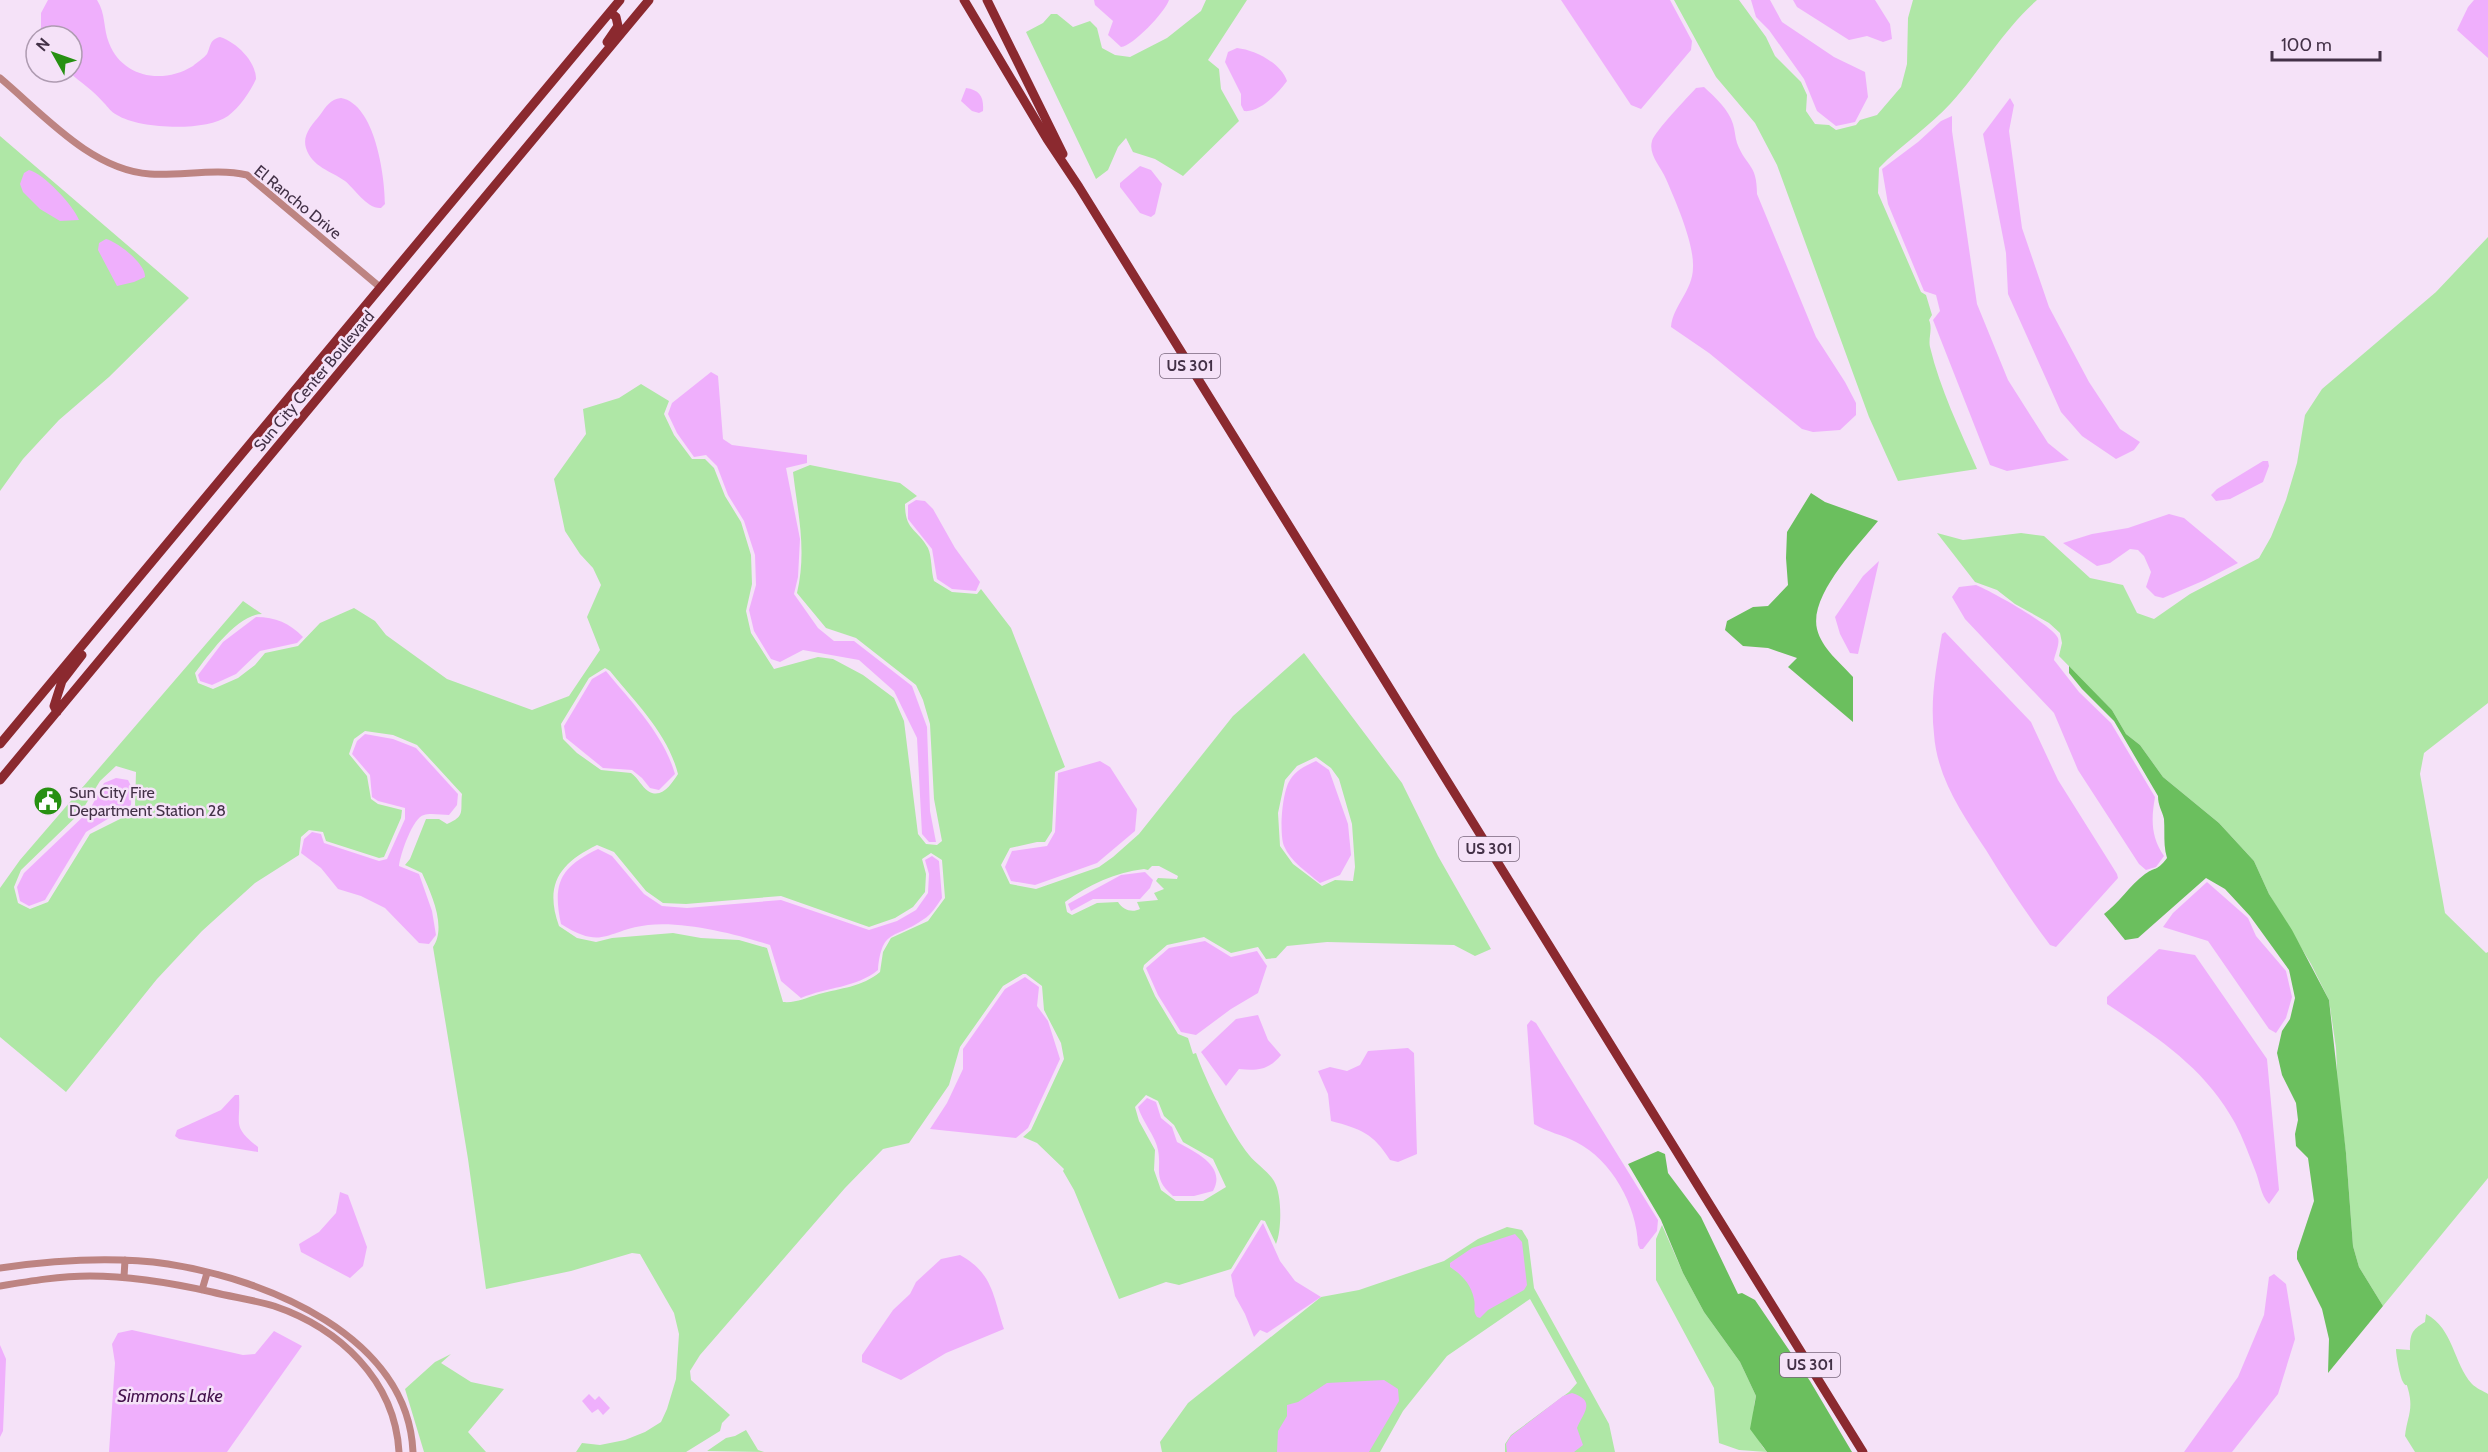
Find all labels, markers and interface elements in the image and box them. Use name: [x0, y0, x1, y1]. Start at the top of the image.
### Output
north arrow: [24, 24, 84, 84]
scale bar: [2272, 24, 2380, 62]
text: N: [32, 34, 54, 55]
text: 100 m: [2281, 34, 2332, 56]
street label: El Rancho Drive: [251, 161, 345, 243]
street label: Sun City Center Boulevard: [250, 307, 378, 455]
road number: US 301: [1160, 354, 1220, 378]
place label: Sun City Fire Department Station 28: [69, 783, 226, 820]
public building icon: Sun City Fire Department Station 28: [32, 785, 64, 817]
road number: US 301: [1459, 837, 1519, 861]
road number: US 301: [1780, 1353, 1840, 1377]
water label: Simmons Lake: [117, 1385, 223, 1407]

